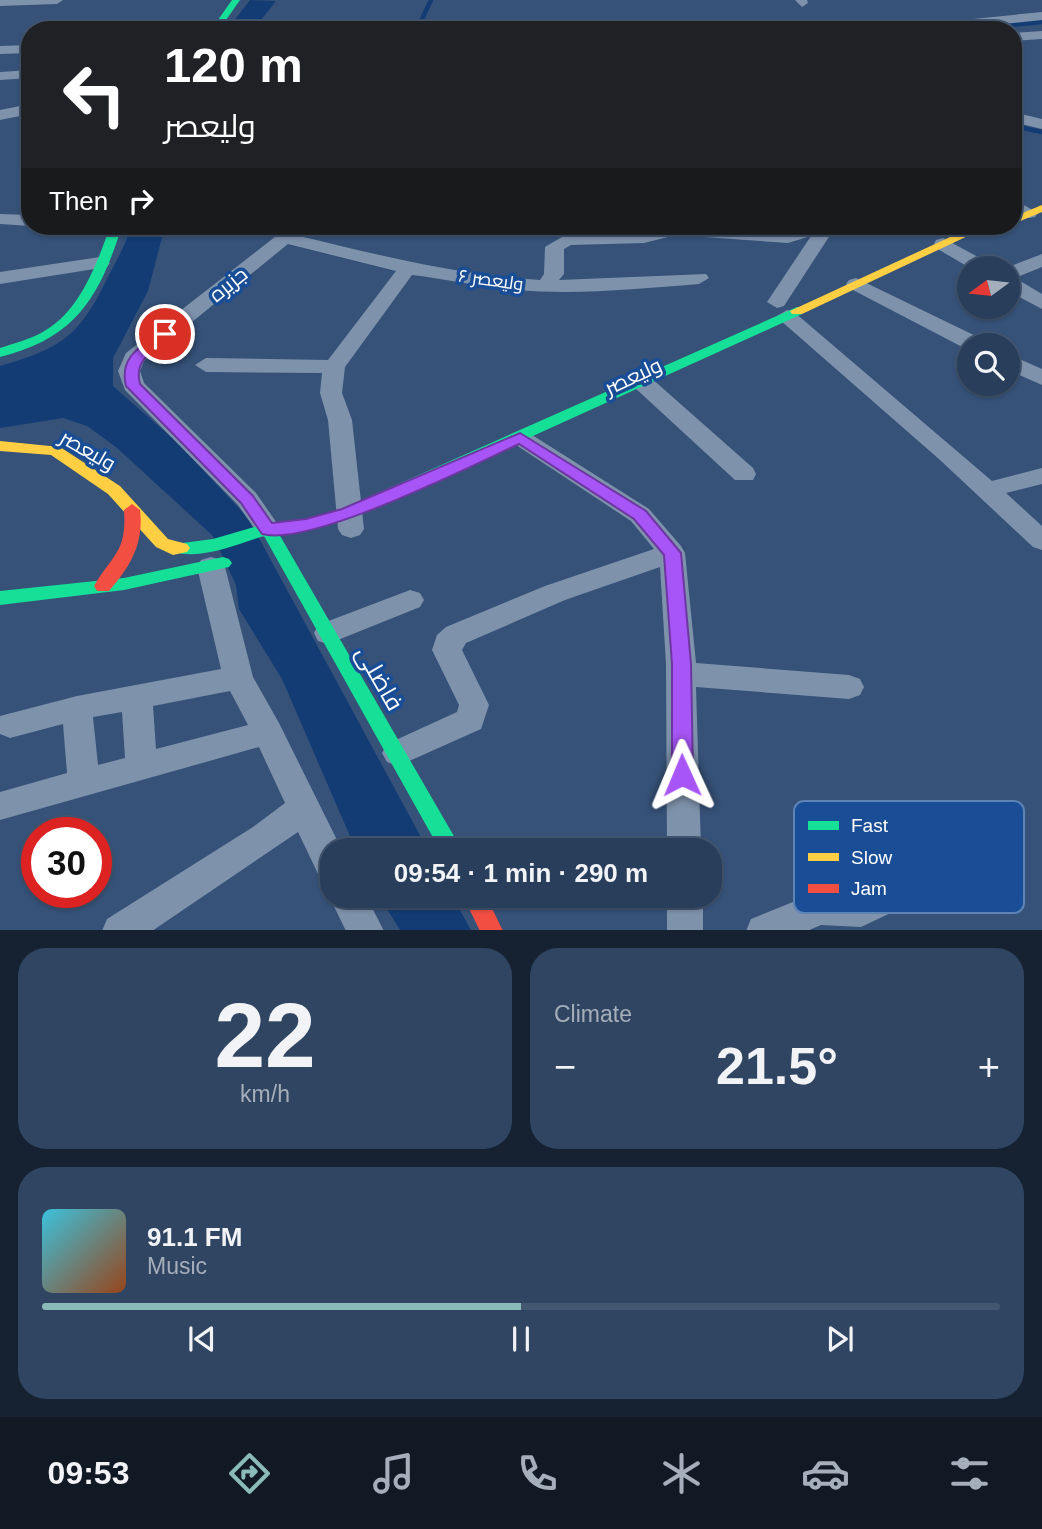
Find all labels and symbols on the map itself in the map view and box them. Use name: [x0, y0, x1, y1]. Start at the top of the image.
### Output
north arrow: [957, 256, 1020, 318]
street label: جزیره: [204, 262, 252, 307]
street label: ولیعصر ۶: [457, 266, 525, 295]
pin: [135, 304, 195, 364]
street label: ولیعصر: [600, 353, 666, 400]
street label: ولیعصر: [55, 424, 120, 476]
street label: فاضلی: [350, 641, 409, 716]
position arrow: [645, 738, 719, 812]
legend: [794, 801, 1024, 913]
text: Fast: [851, 815, 889, 836]
speed limit sign: 30: [21, 817, 112, 908]
text: Slow: [851, 847, 892, 868]
text: Jam: [851, 878, 887, 899]

